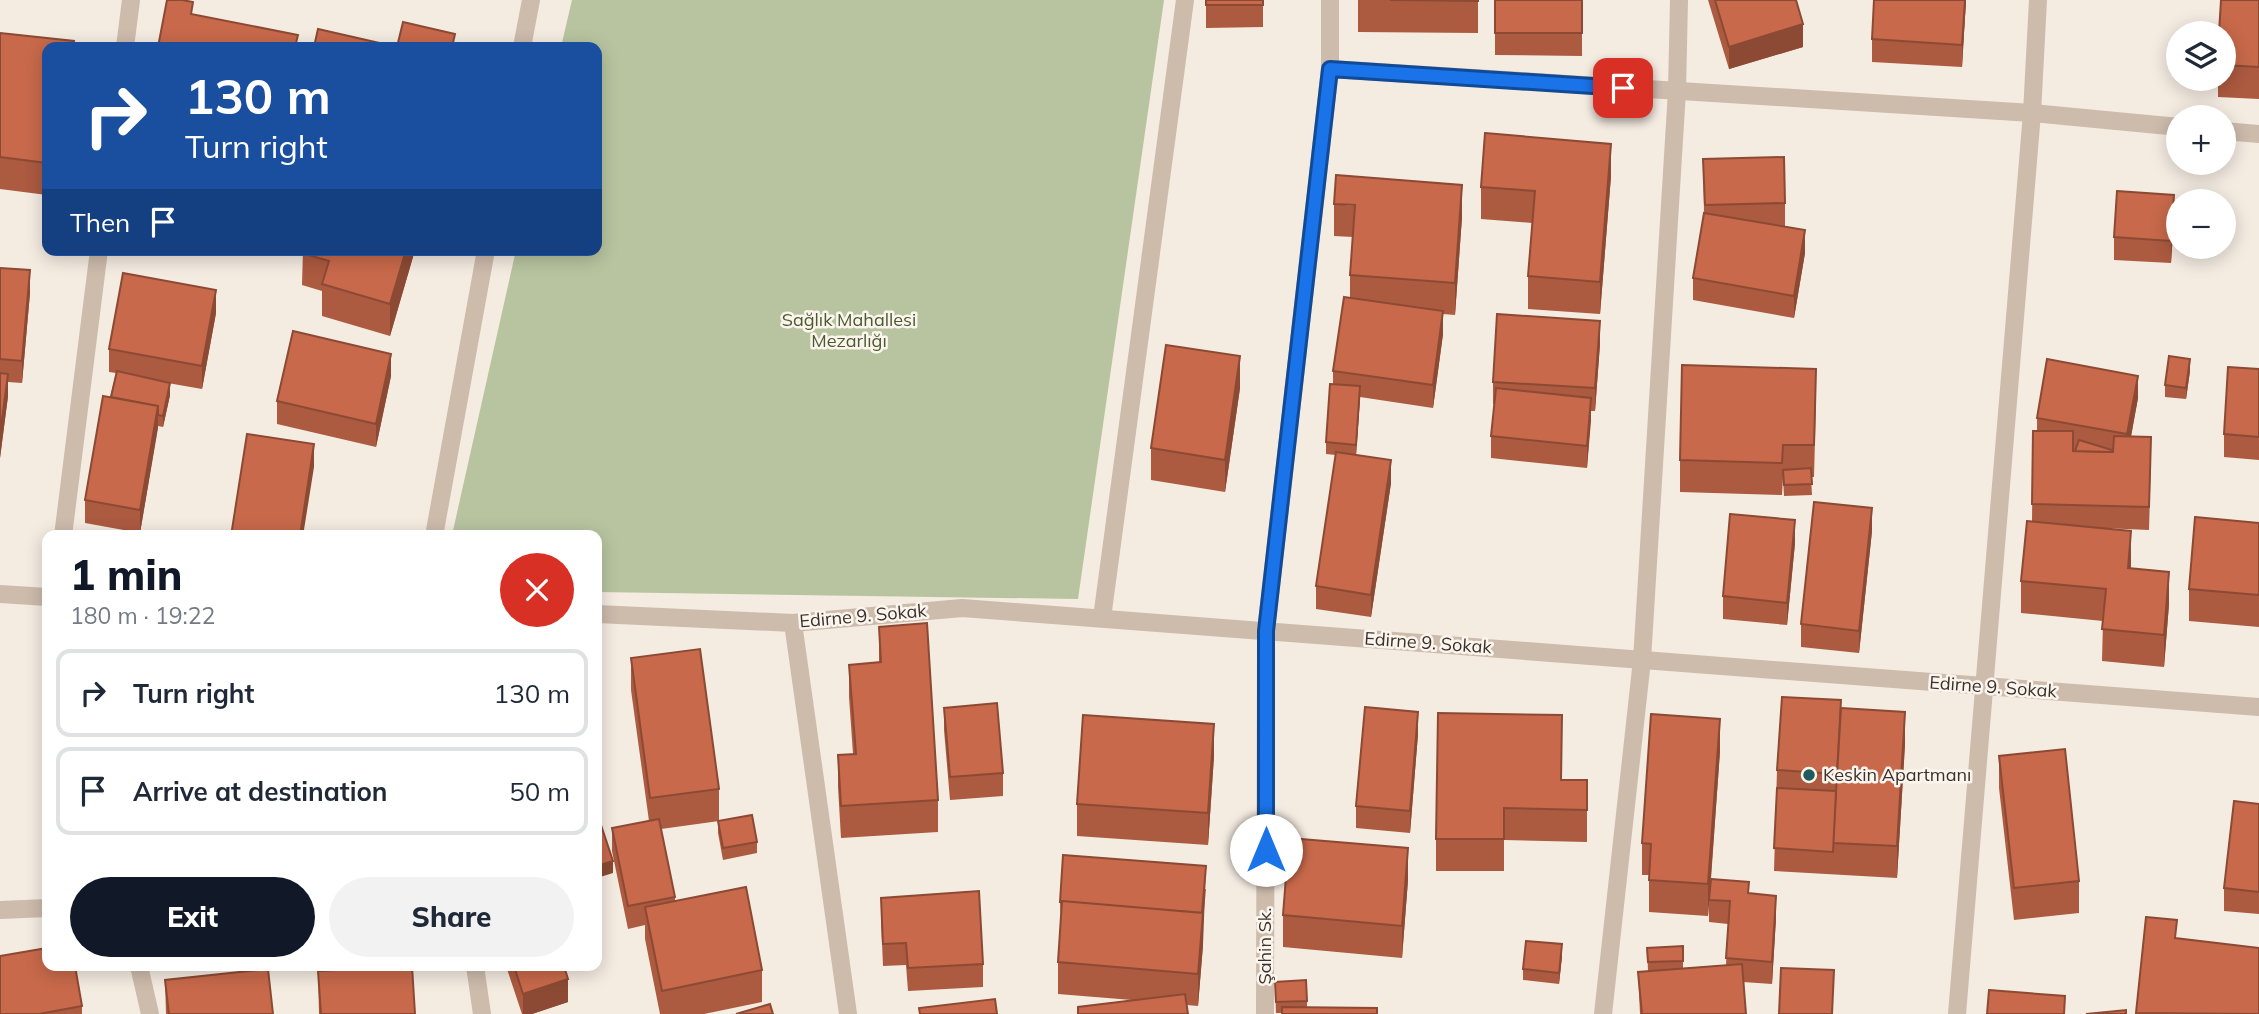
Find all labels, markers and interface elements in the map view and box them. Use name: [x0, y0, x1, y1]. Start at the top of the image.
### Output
map controls: [2166, 21, 2236, 259]
button: layers: [2166, 21, 2236, 91]
pin: [1593, 58, 1653, 118]
text: 130 m: [185, 65, 331, 126]
icon: arrive: [1604, 69, 1642, 107]
icon: right: [70, 70, 161, 161]
button: +: [2166, 105, 2236, 175]
text: Turn right: [185, 126, 328, 166]
button: −: [2166, 189, 2236, 259]
icon: arrive: [144, 203, 182, 241]
text: Then: [70, 206, 130, 239]
park label: Sağlık Mahallesi Mezarlığı: [782, 308, 916, 352]
text: 1 min: [70, 548, 183, 601]
button: close: [500, 553, 574, 627]
street label: Edirne 9. Sokak: [798, 598, 928, 633]
text: 180 m · 19:22: [70, 601, 215, 630]
street label: Edirne 9. Sokak: [1364, 627, 1493, 658]
street label: Edirne 9. Sokak: [1929, 671, 2058, 702]
icon: right: [74, 674, 112, 712]
text: Turn right: [133, 677, 254, 710]
text: 130 m: [494, 677, 570, 710]
place label: Keskin Apartmanı: [1823, 763, 1971, 786]
marker: Keskin Apartmanı: [1801, 767, 1817, 783]
icon: arrive: [74, 772, 112, 810]
text: Arrive at destination: [133, 775, 388, 808]
text: 50 m: [509, 775, 570, 808]
position arrow: [1229, 813, 1303, 887]
button: Exit: [70, 877, 315, 957]
button: Share: [329, 877, 574, 957]
street label: Şahin Sk.: [1253, 908, 1276, 984]

